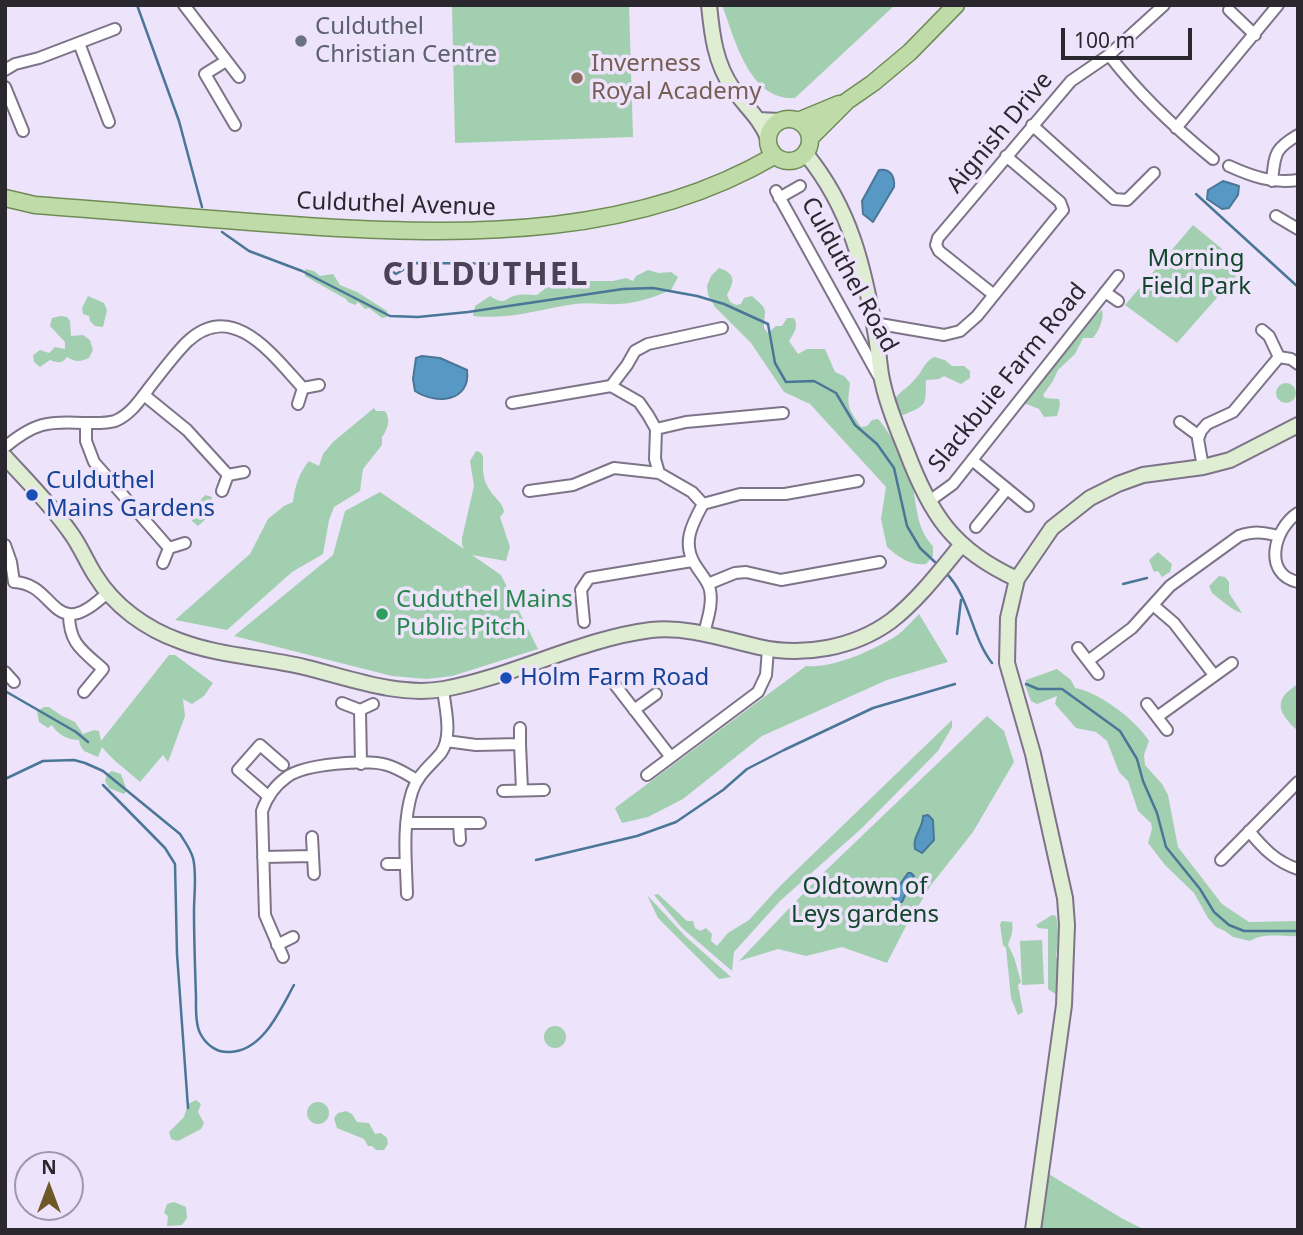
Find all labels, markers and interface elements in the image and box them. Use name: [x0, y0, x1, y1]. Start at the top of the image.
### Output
place label: Culduthel Christian Centre: [315, 13, 497, 69]
scale bar: [1065, 14, 1196, 58]
text: 100 m: [1074, 26, 1135, 54]
marker: Culduthel Christian Centre: [293, 33, 309, 49]
place label: Inverness Royal Academy: [591, 50, 761, 106]
street label: Aignish Drive: [941, 67, 1059, 199]
marker: Inverness Royal Academy: [569, 70, 585, 86]
street label: Culduthel Avenue: [296, 187, 496, 223]
street label: Culduthel Road: [794, 192, 904, 358]
park label: Morning Field Park: [1141, 245, 1251, 301]
district label: CULDUTHEL: [384, 257, 588, 295]
street label: Slackbuie Farm Road: [923, 278, 1093, 478]
place label: Culduthel Mains Gardens: [46, 467, 215, 523]
marker: Culduthel Mains Gardens: [24, 487, 40, 503]
place label: Cuduthel Mains Public Pitch: [396, 586, 573, 642]
marker: Cuduthel Mains Public Pitch: [374, 606, 390, 622]
place label: Holm Farm Road: [520, 664, 709, 692]
marker: Holm Farm Road: [498, 670, 514, 686]
park label: Oldtown of Leys gardens: [791, 873, 939, 929]
north arrow: [14, 1151, 84, 1221]
text: N: [41, 1154, 57, 1180]

